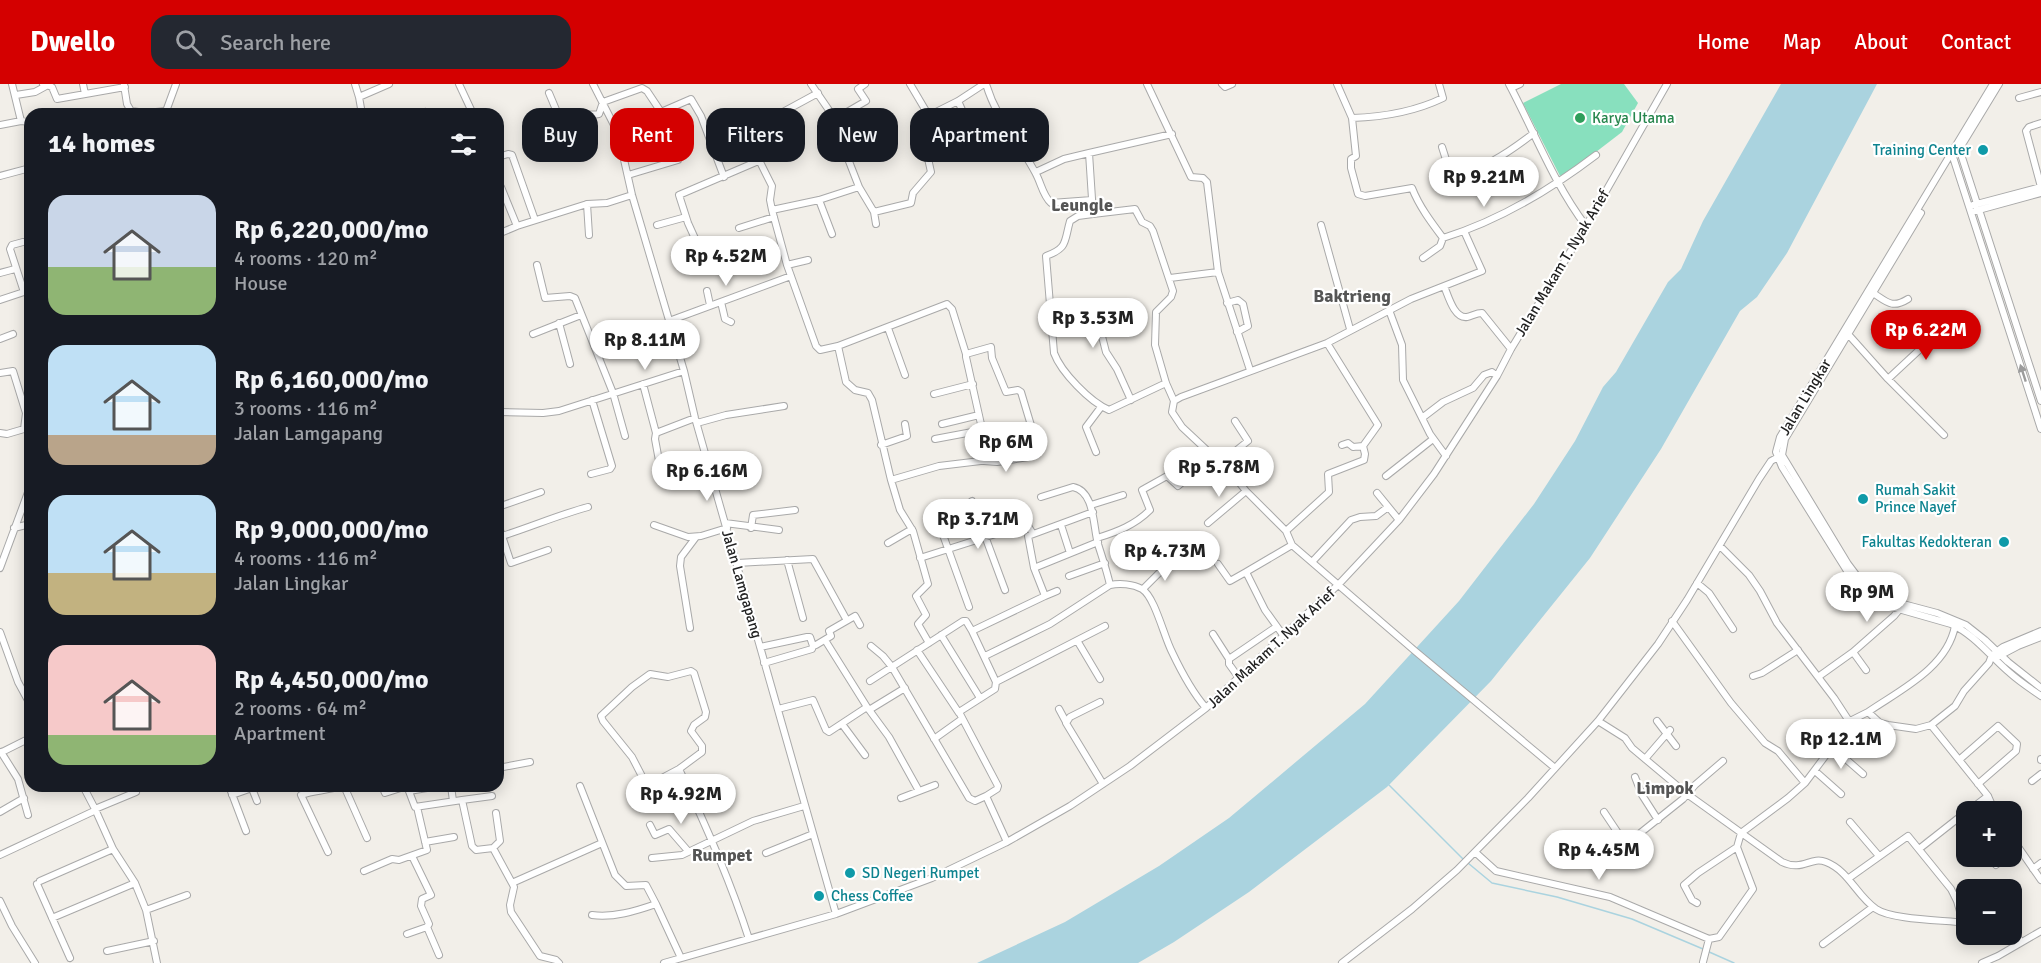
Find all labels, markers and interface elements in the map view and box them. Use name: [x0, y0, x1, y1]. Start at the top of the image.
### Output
search box: [151, 15, 571, 69]
text: Dwello: [30, 25, 115, 59]
icon: search: [172, 26, 205, 59]
text: Search here: [220, 29, 331, 56]
text: Home: [1697, 29, 1750, 55]
text: Map: [1783, 29, 1821, 55]
text: About: [1854, 29, 1908, 55]
text: Contact: [1941, 29, 2011, 55]
chip: Buy: [522, 108, 598, 162]
chip: Rent: [610, 108, 694, 162]
chip: Filters: [706, 108, 805, 162]
chip: New: [817, 108, 898, 162]
chip: Apartment: [910, 108, 1049, 162]
place label: Karya Utama: [1592, 109, 1675, 127]
marker: Karya Utama: [1573, 111, 1587, 125]
text: 14 homes: [48, 128, 155, 160]
icon: filters: [447, 128, 480, 161]
place label: Training Center: [1873, 141, 1971, 159]
marker: Training Center: [1976, 143, 1990, 157]
pin: Rp 9.21M: [1422, 157, 1546, 208]
text: Rp 9.21M: [1443, 164, 1525, 189]
street label: Jalan Makam T. Nyak Arief: [1511, 186, 1613, 340]
district label: Leungle: [1051, 194, 1113, 216]
text: Rp 6,220,000/mo: [234, 214, 428, 246]
icon: home: [96, 219, 168, 291]
pin: Rp 4.52M: [664, 236, 788, 287]
text: Rp 4.52M: [685, 243, 767, 268]
text: 4 rooms · 120 m²: [234, 246, 378, 271]
text: House: [234, 271, 288, 296]
district label: Baktrieng: [1313, 285, 1391, 307]
pin: Rp 3.53M: [1031, 298, 1155, 349]
text: Rp 3.53M: [1052, 305, 1134, 330]
pin: Rp 6.22M: [1864, 310, 1988, 361]
text: Rp 6.22M: [1885, 317, 1967, 342]
pin: Rp 8.11M: [583, 320, 707, 371]
text: Rp 8.11M: [604, 327, 686, 352]
street label: Jalan Lingkar: [1775, 355, 1835, 438]
text: Rp 6,160,000/mo: [234, 364, 428, 396]
one-way arrow: [2018, 364, 2027, 382]
icon: home: [96, 369, 168, 441]
text: 3 rooms · 116 m²: [234, 396, 378, 421]
text: Jalan Lamgapang: [234, 421, 383, 446]
pin: Rp 6M: [964, 422, 1048, 473]
text: Rp 6M: [979, 429, 1033, 454]
pin: Rp 5.78M: [1157, 447, 1281, 498]
pin: Rp 6.16M: [645, 451, 769, 502]
text: Rp 5.78M: [1178, 454, 1260, 479]
text: Rp 6.16M: [666, 458, 748, 483]
place label: Rumah Sakit Prince Nayef: [1875, 481, 1957, 516]
marker: Rumah Sakit Prince Nayef: [1856, 492, 1870, 506]
pin: Rp 3.71M: [916, 499, 1040, 550]
text: Rp 3.71M: [937, 506, 1019, 531]
text: Rp 9,000,000/mo: [234, 514, 428, 546]
icon: home: [96, 519, 168, 591]
street label: Jalan Lamgapang: [718, 528, 766, 640]
pin: Rp 4.73M: [1103, 531, 1227, 582]
place label: Fakultas Kedokteran: [1861, 533, 1992, 551]
marker: Fakultas Kedokteran: [1997, 535, 2011, 549]
text: Rp 4.73M: [1124, 538, 1206, 563]
text: 4 rooms · 116 m²: [234, 546, 378, 571]
text: Jalan Lingkar: [234, 571, 348, 596]
pin: Rp 9M: [1825, 572, 1909, 623]
text: Rp 9M: [1840, 579, 1894, 604]
street label: Jalan Makam T. Nyak Arief: [1203, 584, 1339, 712]
text: Rp 4,450,000/mo: [234, 664, 428, 696]
icon: home: [96, 669, 168, 741]
text: 2 rooms · 64 m²: [234, 696, 367, 721]
pin: Rp 12.1M: [1779, 719, 1903, 770]
text: Apartment: [234, 721, 326, 746]
text: Rp 12.1M: [1800, 726, 1882, 751]
pin: Rp 4.92M: [619, 774, 743, 825]
district label: Limpok: [1636, 777, 1694, 799]
text: Rp 4.92M: [640, 781, 722, 806]
map controls: [1956, 801, 2022, 945]
button: +: [1956, 801, 2022, 867]
pin: Rp 4.45M: [1537, 830, 1661, 881]
text: Rp 4.45M: [1558, 837, 1640, 862]
district label: Rumpet: [692, 844, 753, 866]
place label: SD Negeri Rumpet: [862, 864, 979, 882]
marker: SD Negeri Rumpet: [843, 866, 857, 880]
button: −: [1956, 879, 2022, 945]
place label: Chess Coffee: [831, 887, 913, 905]
marker: Chess Coffee: [812, 889, 826, 903]

